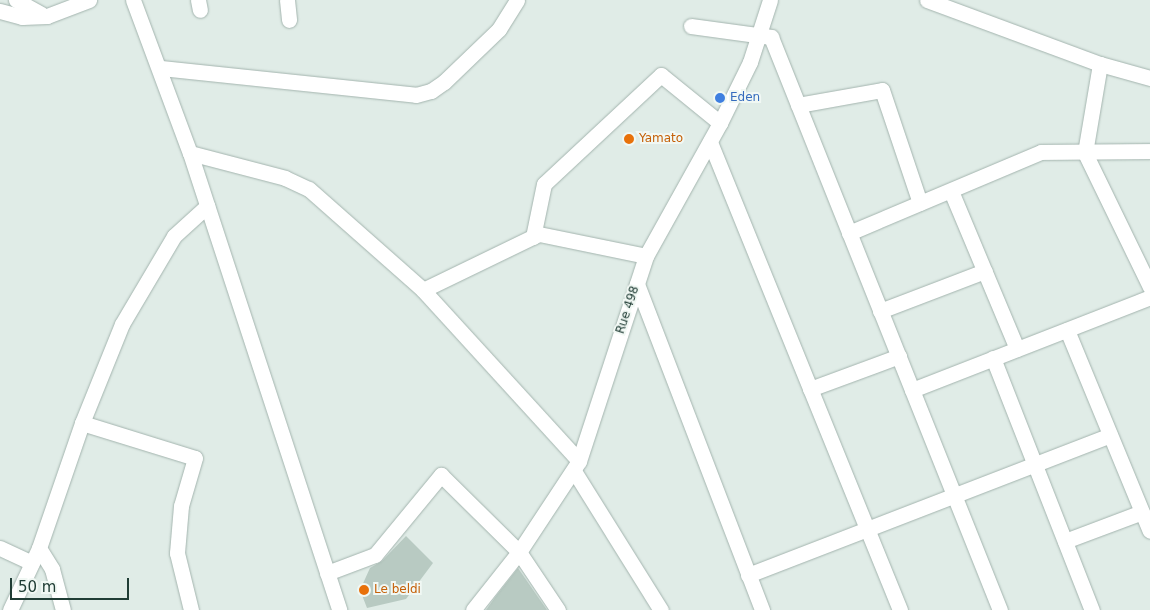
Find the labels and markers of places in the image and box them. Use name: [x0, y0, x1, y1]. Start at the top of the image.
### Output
place label: Eden: [730, 91, 760, 105]
marker: Eden: [714, 92, 726, 104]
place label: Yamato: [639, 132, 683, 146]
marker: Yamato: [623, 133, 635, 145]
place label: Le beldi: [374, 583, 421, 597]
marker: Le beldi: [358, 584, 370, 596]

